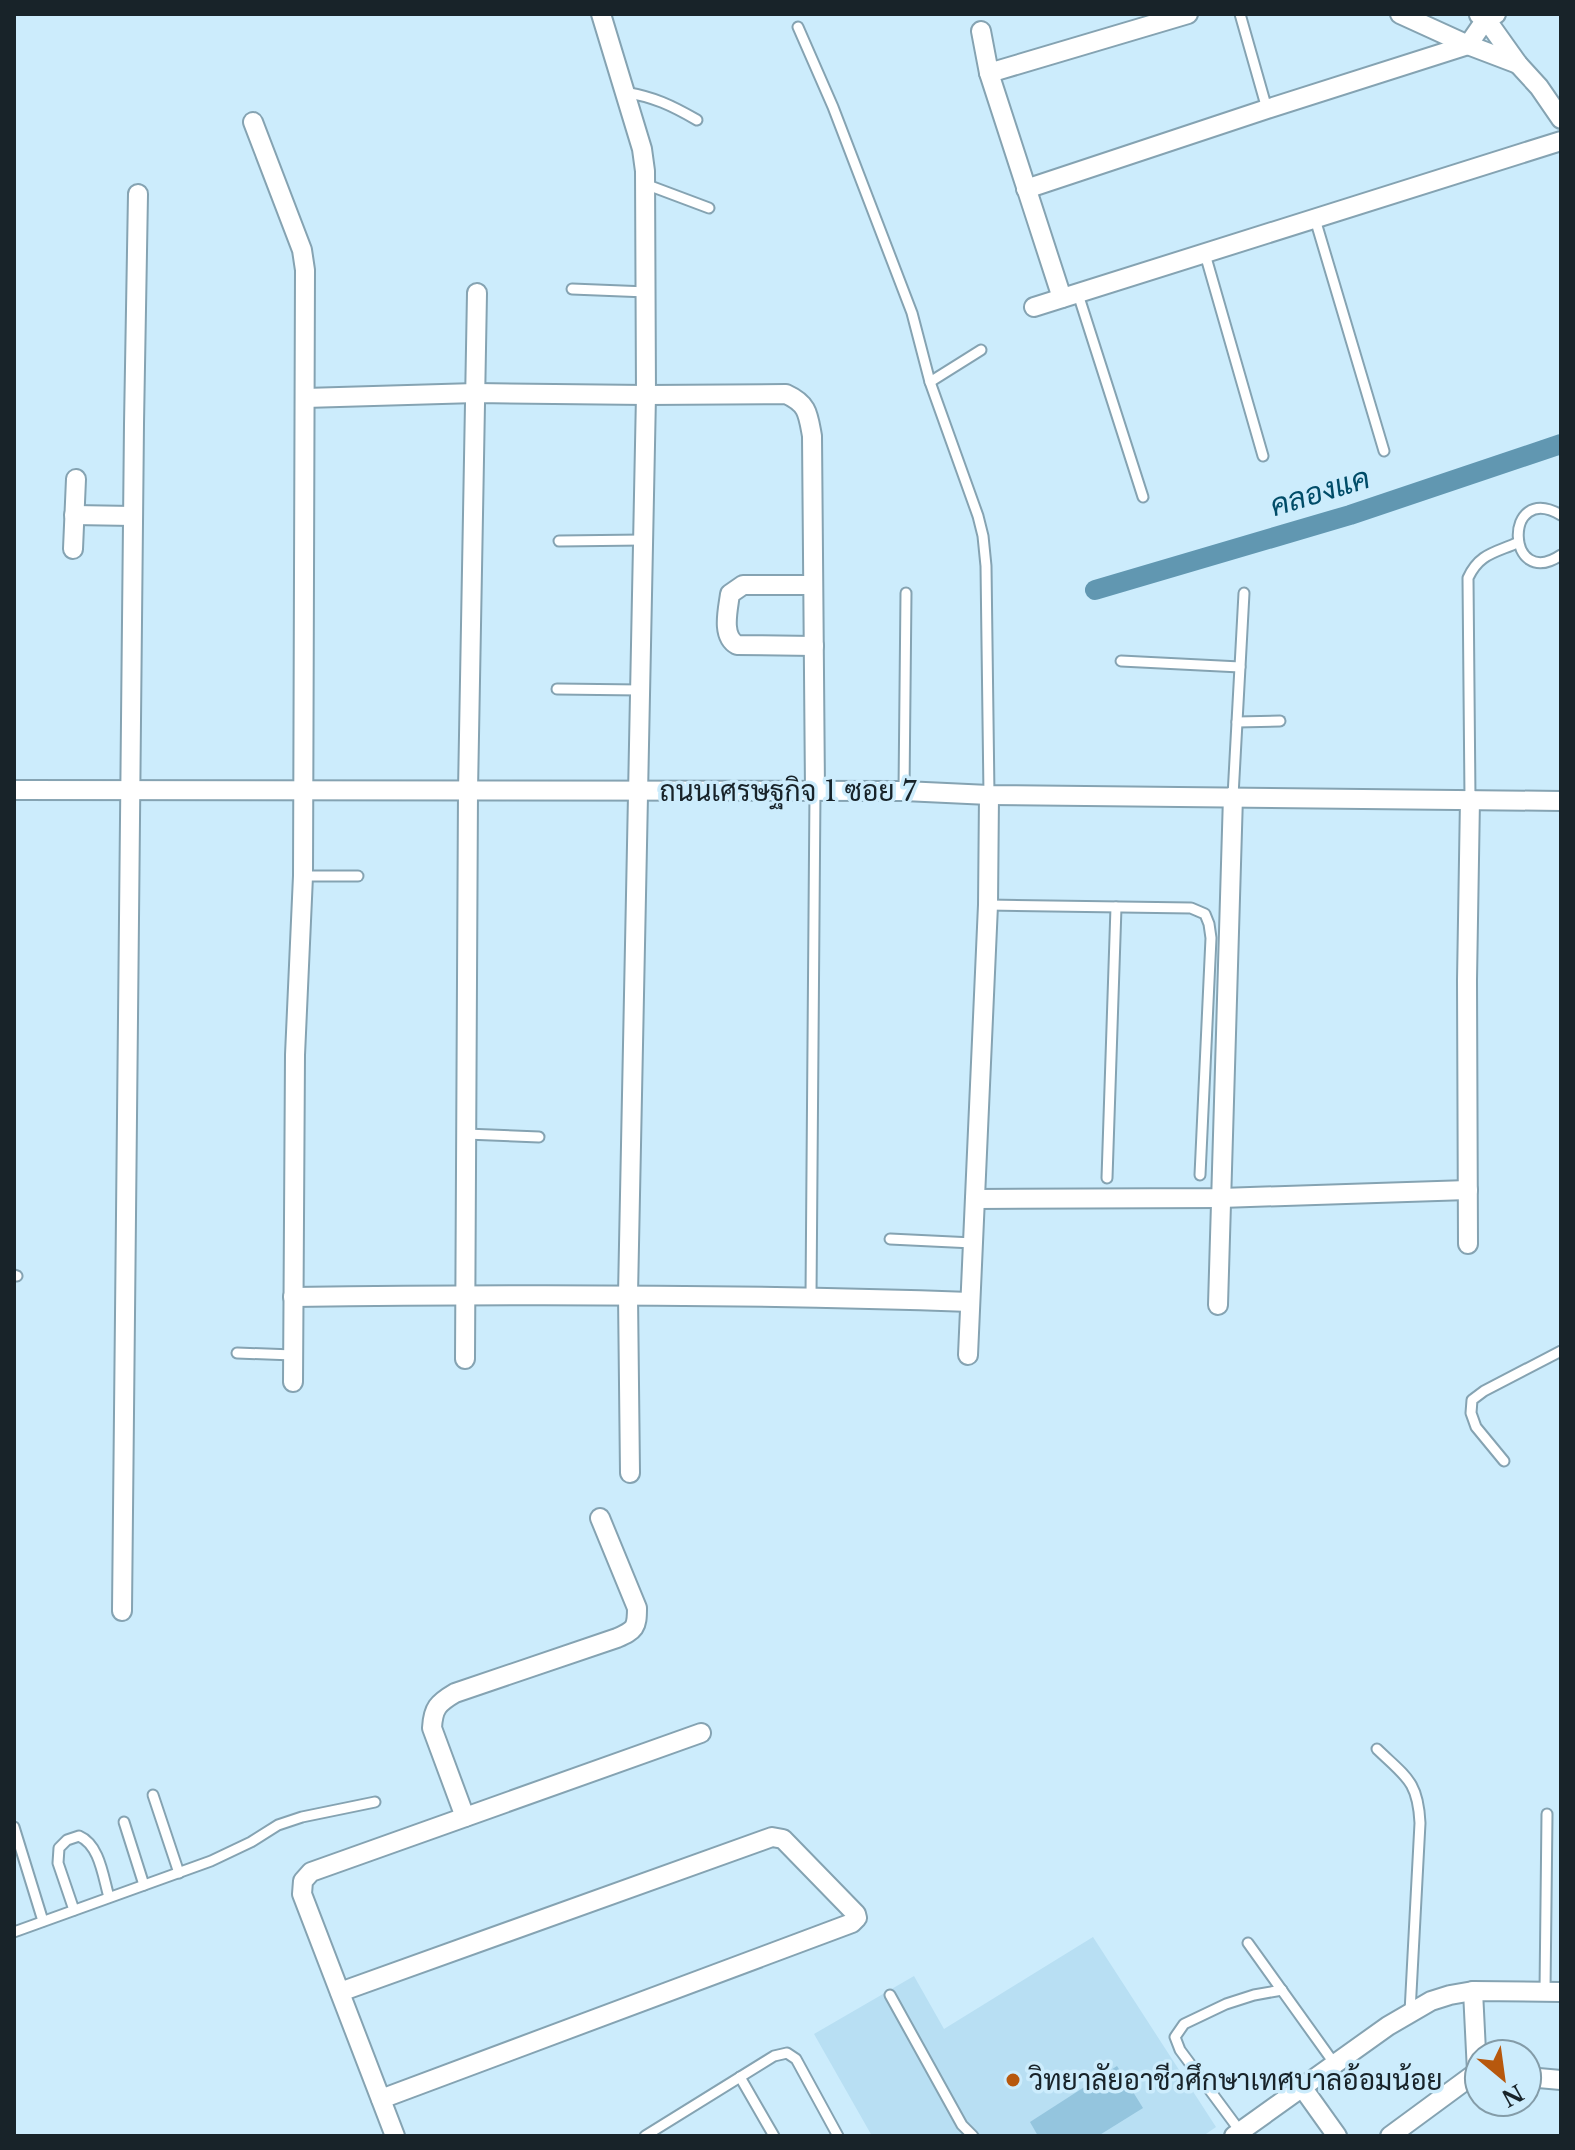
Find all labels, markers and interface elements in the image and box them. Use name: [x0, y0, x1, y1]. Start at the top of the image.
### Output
water label: คลองแค: [1266, 459, 1374, 524]
street label: ถนนเศรษฐกิจ 1 ซอย 7: [659, 774, 917, 810]
north arrow: [1463, 2038, 1543, 2118]
place label: วิทยาลัยอาชีวศึกษาเทศบาลอ้อมน้อย: [1028, 2062, 1443, 2098]
marker: วิทยาลัยอาชีวศึกษาเทศบาลอ้อมน้อย: [1004, 2071, 1022, 2089]
text: N: [1497, 2078, 1528, 2112]

